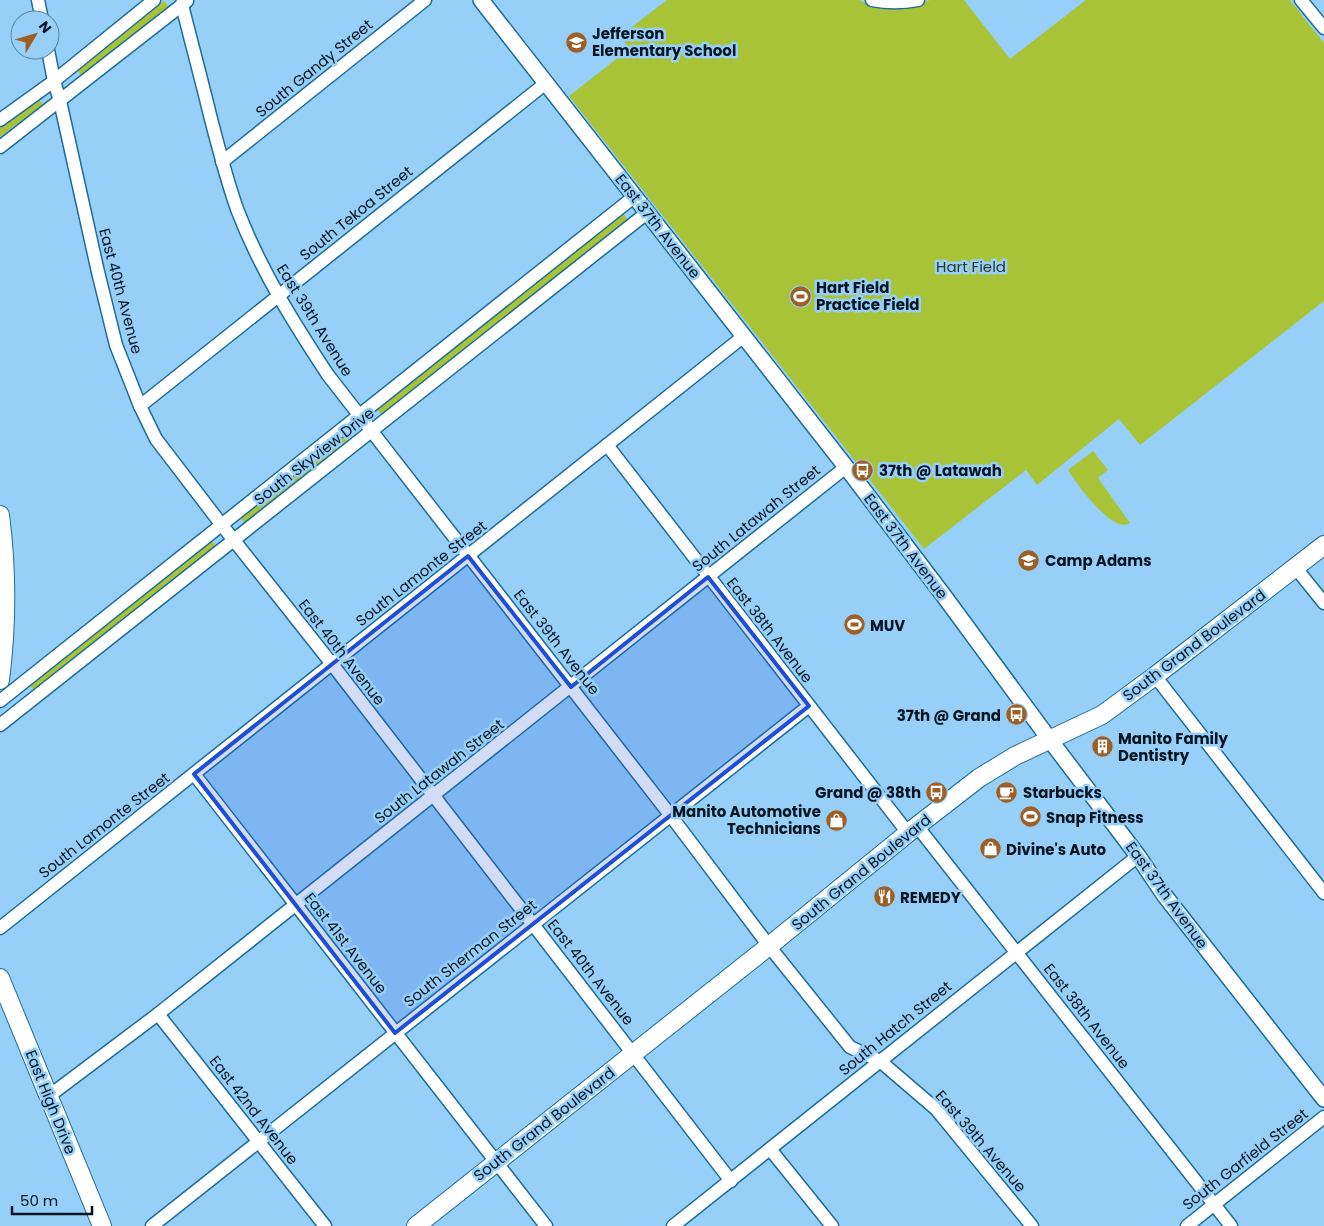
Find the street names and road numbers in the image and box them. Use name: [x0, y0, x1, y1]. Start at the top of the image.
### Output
street label: South Gandy Street: [251, 14, 377, 122]
street label: South Tekoa Street: [295, 161, 417, 265]
street label: East 37th Avenue: [610, 169, 706, 283]
street label: East 40th Avenue: [94, 226, 148, 356]
street label: East 39th Avenue: [272, 260, 358, 380]
street label: South Skyview Drive: [249, 402, 379, 510]
street label: South Latawah Street: [688, 460, 824, 576]
street label: East 37th Avenue: [859, 489, 953, 603]
street label: South Lamonte Street: [351, 515, 491, 631]
street label: East 38th Avenue: [722, 573, 818, 687]
street label: South Grand Boulevard: [1118, 584, 1270, 706]
street label: East 39th Avenue: [509, 585, 605, 699]
street label: East 40th Avenue: [294, 595, 390, 709]
street label: South Latawah Street: [370, 714, 508, 828]
street label: South Lamonte Street: [34, 767, 174, 883]
street label: South Grand Boulevard: [787, 809, 935, 935]
street label: East 37th Avenue: [1121, 837, 1213, 953]
street label: East 41st Avenue: [300, 888, 392, 998]
street label: South Sherman Street: [399, 894, 541, 1012]
street label: East 40th Avenue: [543, 915, 639, 1029]
street label: East 38th Avenue: [1039, 959, 1135, 1073]
street label: South Hatch Street: [834, 976, 956, 1080]
street label: East High Drive: [21, 1047, 81, 1157]
street label: East 42nd Avenue: [205, 1051, 303, 1169]
street label: South Grand Boulevard: [469, 1062, 619, 1186]
street label: East 39th Avenue: [931, 1086, 1031, 1196]
street label: South Garfield Street: [1178, 1103, 1312, 1215]

